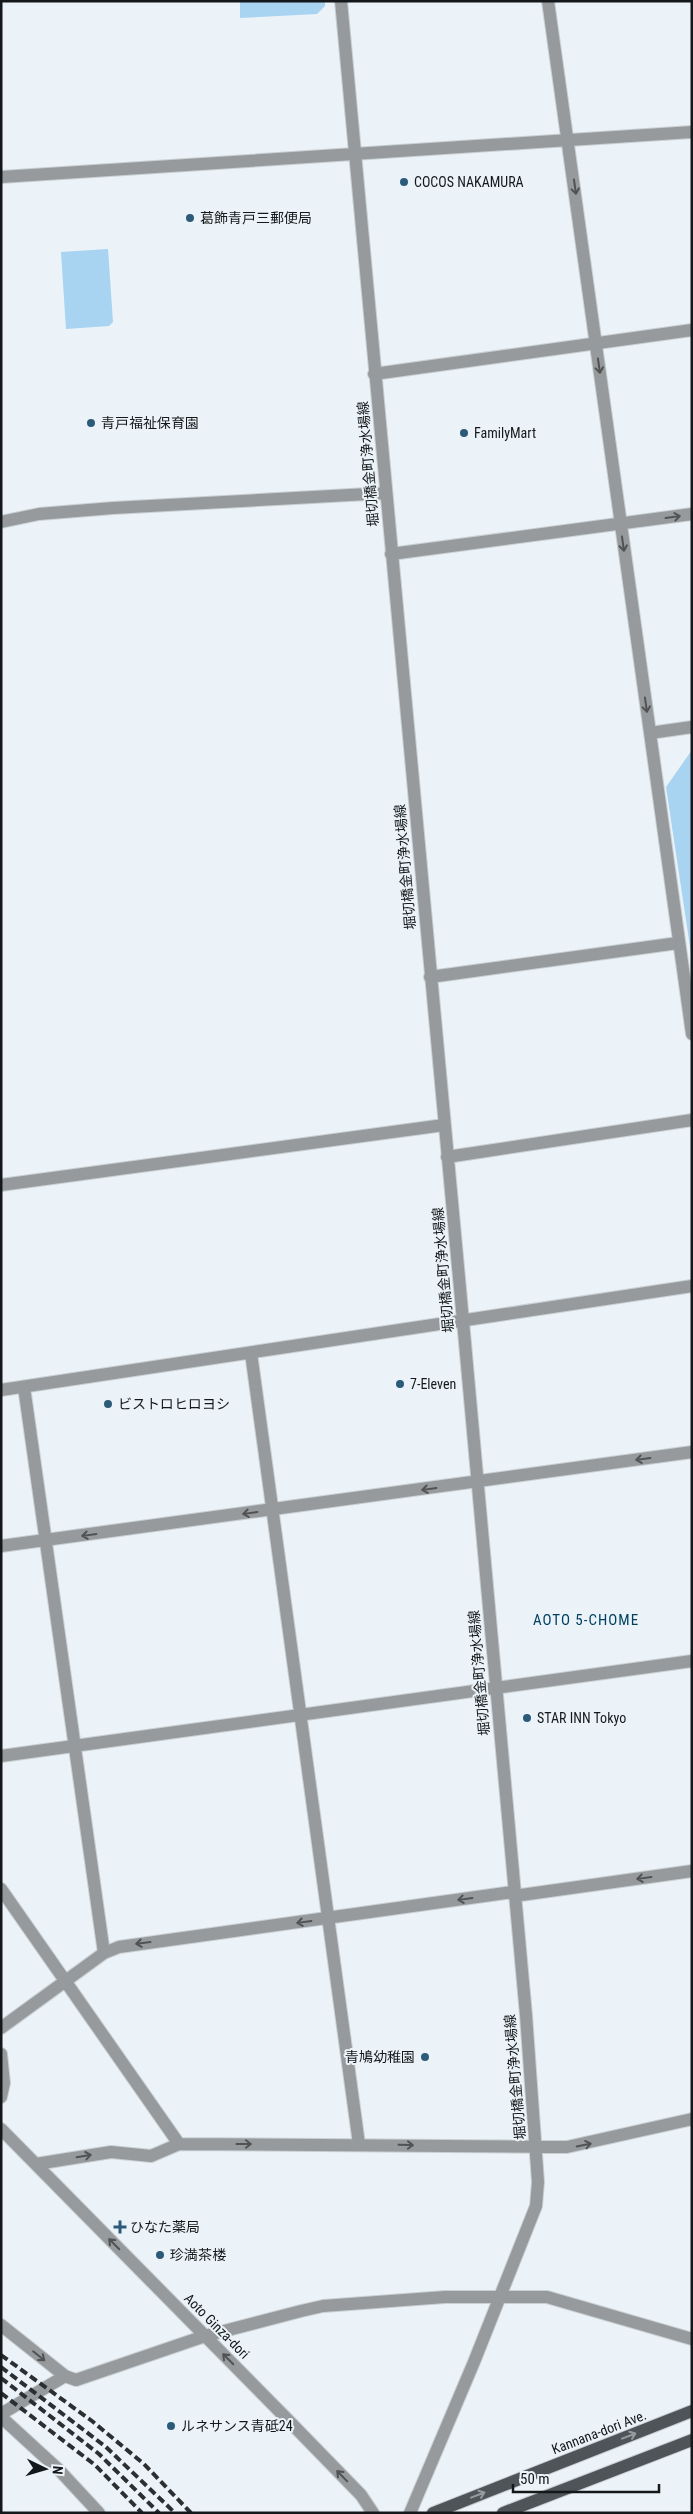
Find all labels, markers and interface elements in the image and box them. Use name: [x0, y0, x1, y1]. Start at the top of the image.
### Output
place label: COCOS NAKAMURA: [414, 174, 524, 190]
marker: COCOS NAKAMURA: [398, 176, 410, 188]
one-way arrow: [570, 179, 580, 195]
place label: 葛飾青戸三郵便局: [200, 210, 312, 226]
marker: 葛飾青戸三郵便局: [184, 212, 196, 224]
one-way arrow: [594, 357, 604, 373]
street label: 堀切橋金町浄水場線: [355, 401, 381, 527]
place label: 青戸福祉保育園: [101, 415, 199, 431]
marker: 青戸福祉保育園: [85, 417, 97, 429]
place label: FamilyMart: [474, 425, 536, 441]
marker: FamilyMart: [458, 427, 470, 439]
one-way arrow: [665, 511, 681, 521]
one-way arrow: [618, 536, 628, 552]
one-way arrow: [641, 696, 651, 712]
street label: 堀切橋金町浄水場線: [392, 804, 418, 930]
street label: 堀切橋金町浄水場線: [430, 1207, 456, 1333]
place label: 7-Eleven: [410, 1376, 456, 1392]
marker: 7-Eleven: [394, 1378, 406, 1390]
place label: ビストロヒロヨシ: [118, 1396, 230, 1412]
marker: ビストロヒロヨシ: [102, 1398, 114, 1410]
one-way arrow: [636, 1454, 652, 1464]
one-way arrow: [421, 1484, 437, 1494]
one-way arrow: [243, 1508, 259, 1518]
one-way arrow: [82, 1531, 98, 1541]
street label: 堀切橋金町浄水場線: [466, 1610, 492, 1736]
district label: AOTO 5-CHOME: [533, 1611, 639, 1629]
place label: STAR INN Tokyo: [537, 1710, 626, 1726]
marker: STAR INN Tokyo: [521, 1712, 533, 1724]
one-way arrow: [636, 1873, 652, 1883]
one-way arrow: [457, 1894, 473, 1904]
one-way arrow: [297, 1917, 313, 1927]
one-way arrow: [136, 1939, 152, 1949]
street label: 堀切橋金町浄水場線: [502, 2014, 528, 2140]
place label: 青鳩幼稚園: [345, 2049, 415, 2065]
marker: 青鳩幼稚園: [419, 2051, 431, 2063]
one-way arrow: [235, 2139, 251, 2149]
one-way arrow: [576, 2139, 592, 2149]
one-way arrow: [398, 2140, 414, 2150]
one-way arrow: [76, 2151, 92, 2161]
place label: ひなた薬局: [130, 2219, 200, 2235]
marker: ひなた薬局: [114, 2221, 126, 2233]
one-way arrow: [108, 2237, 120, 2250]
place label: 珍満茶楼: [170, 2247, 227, 2263]
marker: 珍満茶楼: [154, 2249, 166, 2261]
street label: Aoto Ginza-dori: [181, 2290, 253, 2362]
one-way arrow: [32, 2350, 45, 2361]
one-way arrow: [222, 2353, 234, 2366]
street label: Kannana-dori Ave.: [549, 2407, 649, 2457]
place label: ルネサンス青砥24: [181, 2418, 293, 2434]
marker: ルネサンス青砥24: [165, 2420, 177, 2432]
one-way arrow: [621, 2431, 636, 2440]
north arrow: [20, 2444, 70, 2494]
scale bar: [513, 2462, 659, 2494]
text: N: [50, 2465, 66, 2475]
one-way arrow: [336, 2469, 348, 2482]
text: 50 m: [520, 2470, 550, 2488]
one-way arrow: [470, 2490, 485, 2499]

